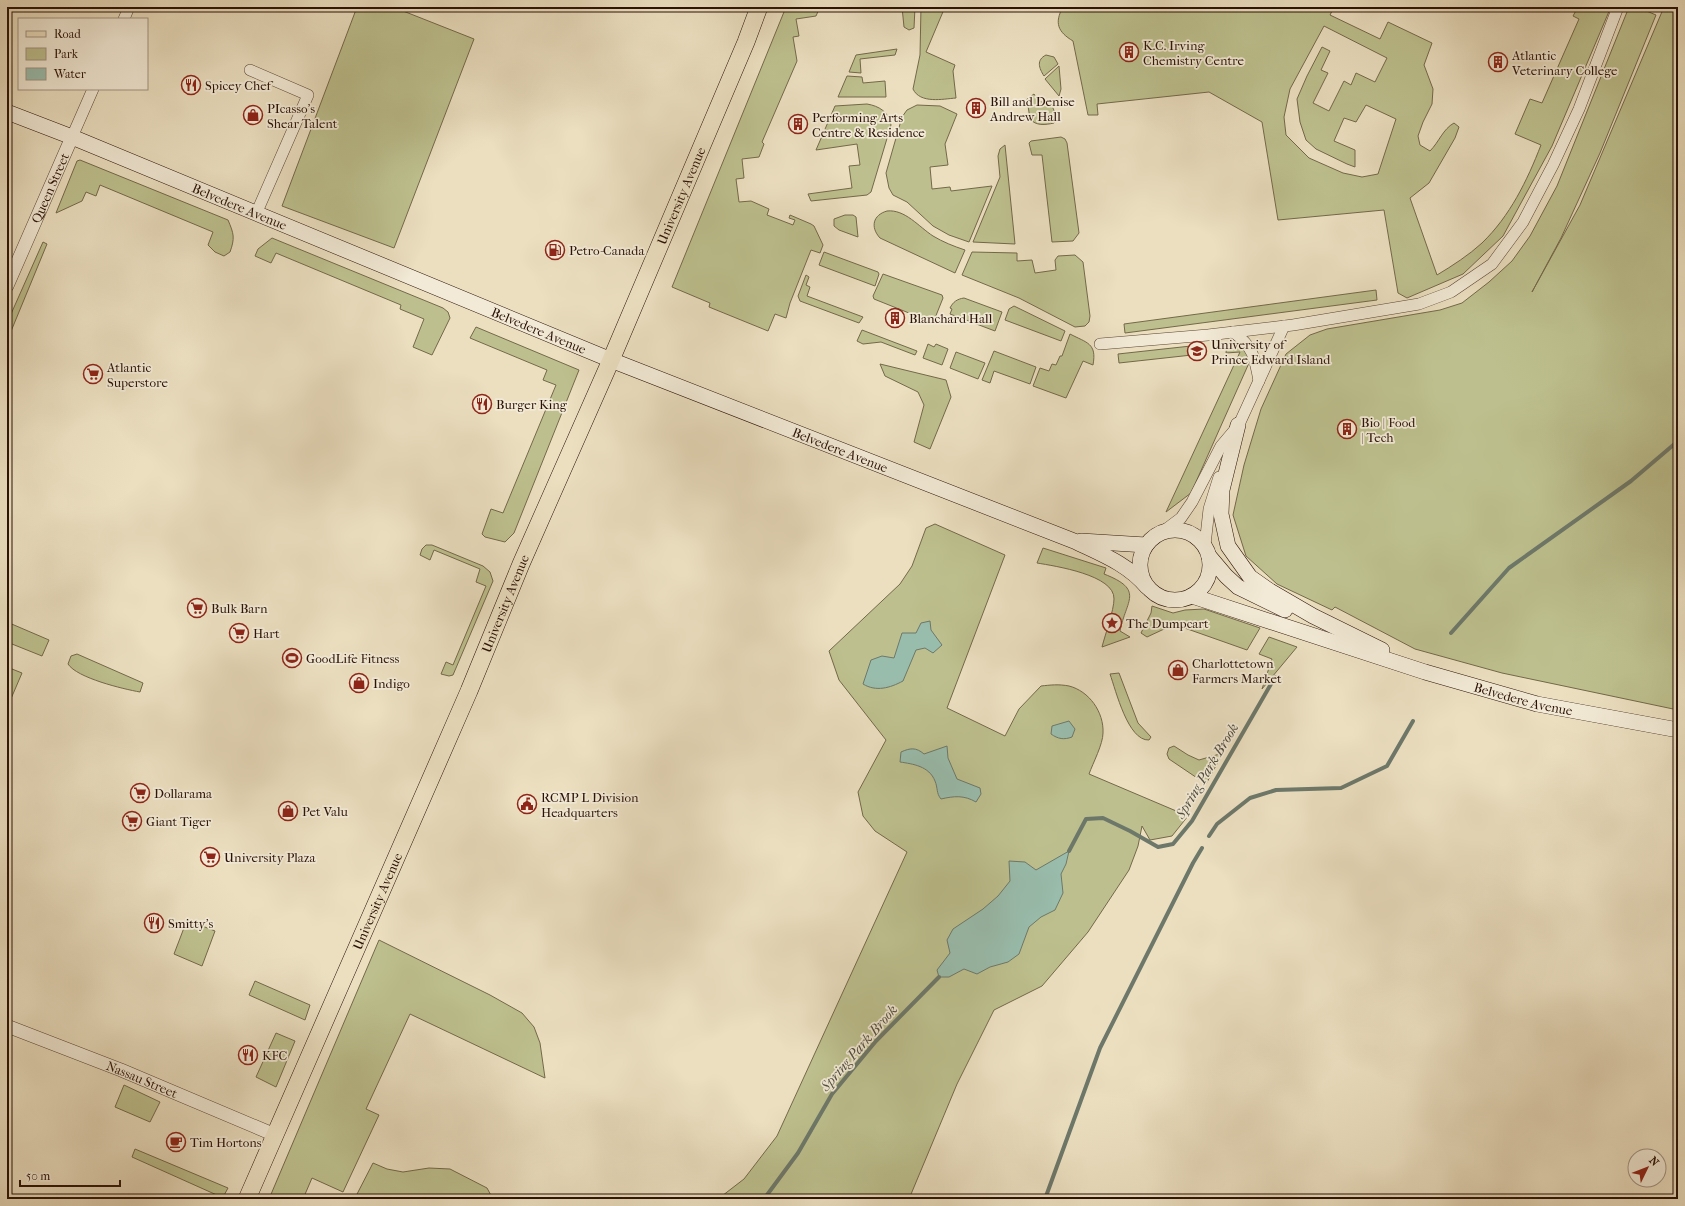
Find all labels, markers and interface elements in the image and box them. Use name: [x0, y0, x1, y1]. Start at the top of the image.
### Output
legend: [18, 18, 148, 90]
text: Road: [54, 27, 81, 41]
place label: K.C. Irving Chemistry Centre: [1143, 38, 1244, 68]
building icon: K.C. Irving Chemistry Centre: [1118, 41, 1140, 63]
text: Park: [54, 47, 79, 61]
place label: Atlantic Veterinary College: [1511, 48, 1618, 78]
building icon: Atlantic Veterinary College: [1487, 51, 1509, 73]
text: Water: [53, 67, 87, 81]
restaurant icon: Spicey Chef: [180, 74, 202, 96]
place label: Spicey Chef: [205, 78, 274, 93]
place label: Bill and Denise Andrew Hall: [989, 94, 1075, 124]
building icon: Bill and Denise Andrew Hall: [965, 97, 987, 119]
place label: PIcasso's Shear Talent: [267, 101, 338, 131]
shop icon: PIcasso's Shear Talent: [242, 104, 264, 126]
place label: Performing Arts Centre & Residence: [812, 110, 925, 140]
building icon: Performing Arts Centre & Residence: [787, 113, 809, 135]
street label: University Avenue: [653, 144, 708, 247]
street label: Queen Street: [28, 150, 72, 225]
street label: Belvedere Avenue: [190, 180, 290, 233]
fuel station icon: Petro-Canada: [544, 239, 566, 261]
place label: Petro-Canada: [569, 243, 645, 258]
street label: Belvedere Avenue: [489, 304, 589, 357]
building icon: Blanchard Hall: [884, 307, 906, 329]
place label: Blanchard Hall: [909, 311, 993, 326]
place label: University of Prince Edward Island: [1211, 337, 1331, 367]
school or university icon: University of Prince Edward Island: [1186, 340, 1208, 362]
place label: Atlantic Superstore: [106, 360, 168, 390]
supermarket icon: Atlantic Superstore: [82, 363, 104, 385]
restaurant icon: Burger King: [471, 393, 493, 415]
place label: Burger King: [496, 397, 568, 412]
place label: Bio | Food | Tech: [1361, 415, 1416, 445]
building icon: Bio | Food | Tech: [1336, 418, 1358, 440]
street label: Belvedere Avenue: [790, 424, 891, 475]
street label: University Avenue: [478, 552, 532, 655]
supermarket icon: Bulk Barn: [186, 597, 208, 619]
place label: Bulk Barn: [211, 601, 268, 616]
place icon: The Dumpcart: [1101, 612, 1123, 634]
place label: The Dumpcart: [1126, 616, 1209, 631]
supermarket icon: Hart: [228, 622, 250, 644]
place label: Hart: [253, 626, 280, 641]
sports icon: GoodLife Fitness: [281, 647, 303, 669]
place label: GoodLife Fitness: [306, 651, 400, 666]
place label: Charlottetown Farmers Market: [1192, 656, 1282, 686]
shop icon: Charlottetown Farmers Market: [1167, 659, 1189, 681]
shop icon: Indigo: [348, 672, 370, 694]
place label: Indigo: [373, 676, 410, 691]
street label: Belvedere Avenue: [1472, 679, 1574, 718]
water label: Spring Park Brook: [1171, 720, 1242, 823]
supermarket icon: Dollarama: [129, 782, 151, 804]
place label: Dollarama: [154, 786, 213, 801]
place label: RCMP L Division Headquarters: [541, 790, 639, 820]
public building icon: RCMP L Division Headquarters: [516, 793, 538, 815]
shop icon: Pet Valu: [277, 800, 299, 822]
place label: Pet Valu: [302, 804, 349, 819]
supermarket icon: Giant Tiger: [121, 810, 143, 832]
place label: Giant Tiger: [146, 814, 212, 829]
supermarket icon: University Plaza: [199, 846, 221, 868]
place label: University Plaza: [224, 850, 317, 865]
street label: University Avenue: [349, 850, 405, 952]
restaurant icon: Smitty's: [143, 912, 165, 934]
place label: Smitty's: [168, 916, 213, 931]
water label: Spring Park Brook: [816, 1001, 901, 1095]
restaurant icon: KFC: [237, 1044, 259, 1066]
place label: KFC: [262, 1048, 287, 1063]
street label: Nassau Street: [104, 1058, 180, 1101]
cafe icon: Tim Hortons: [165, 1131, 187, 1153]
place label: Tim Hortons: [190, 1135, 262, 1150]
north arrow: [1627, 1148, 1667, 1188]
text: N: [1646, 1154, 1662, 1169]
scale bar: [20, 1162, 120, 1188]
text: 50 m: [26, 1169, 50, 1183]

